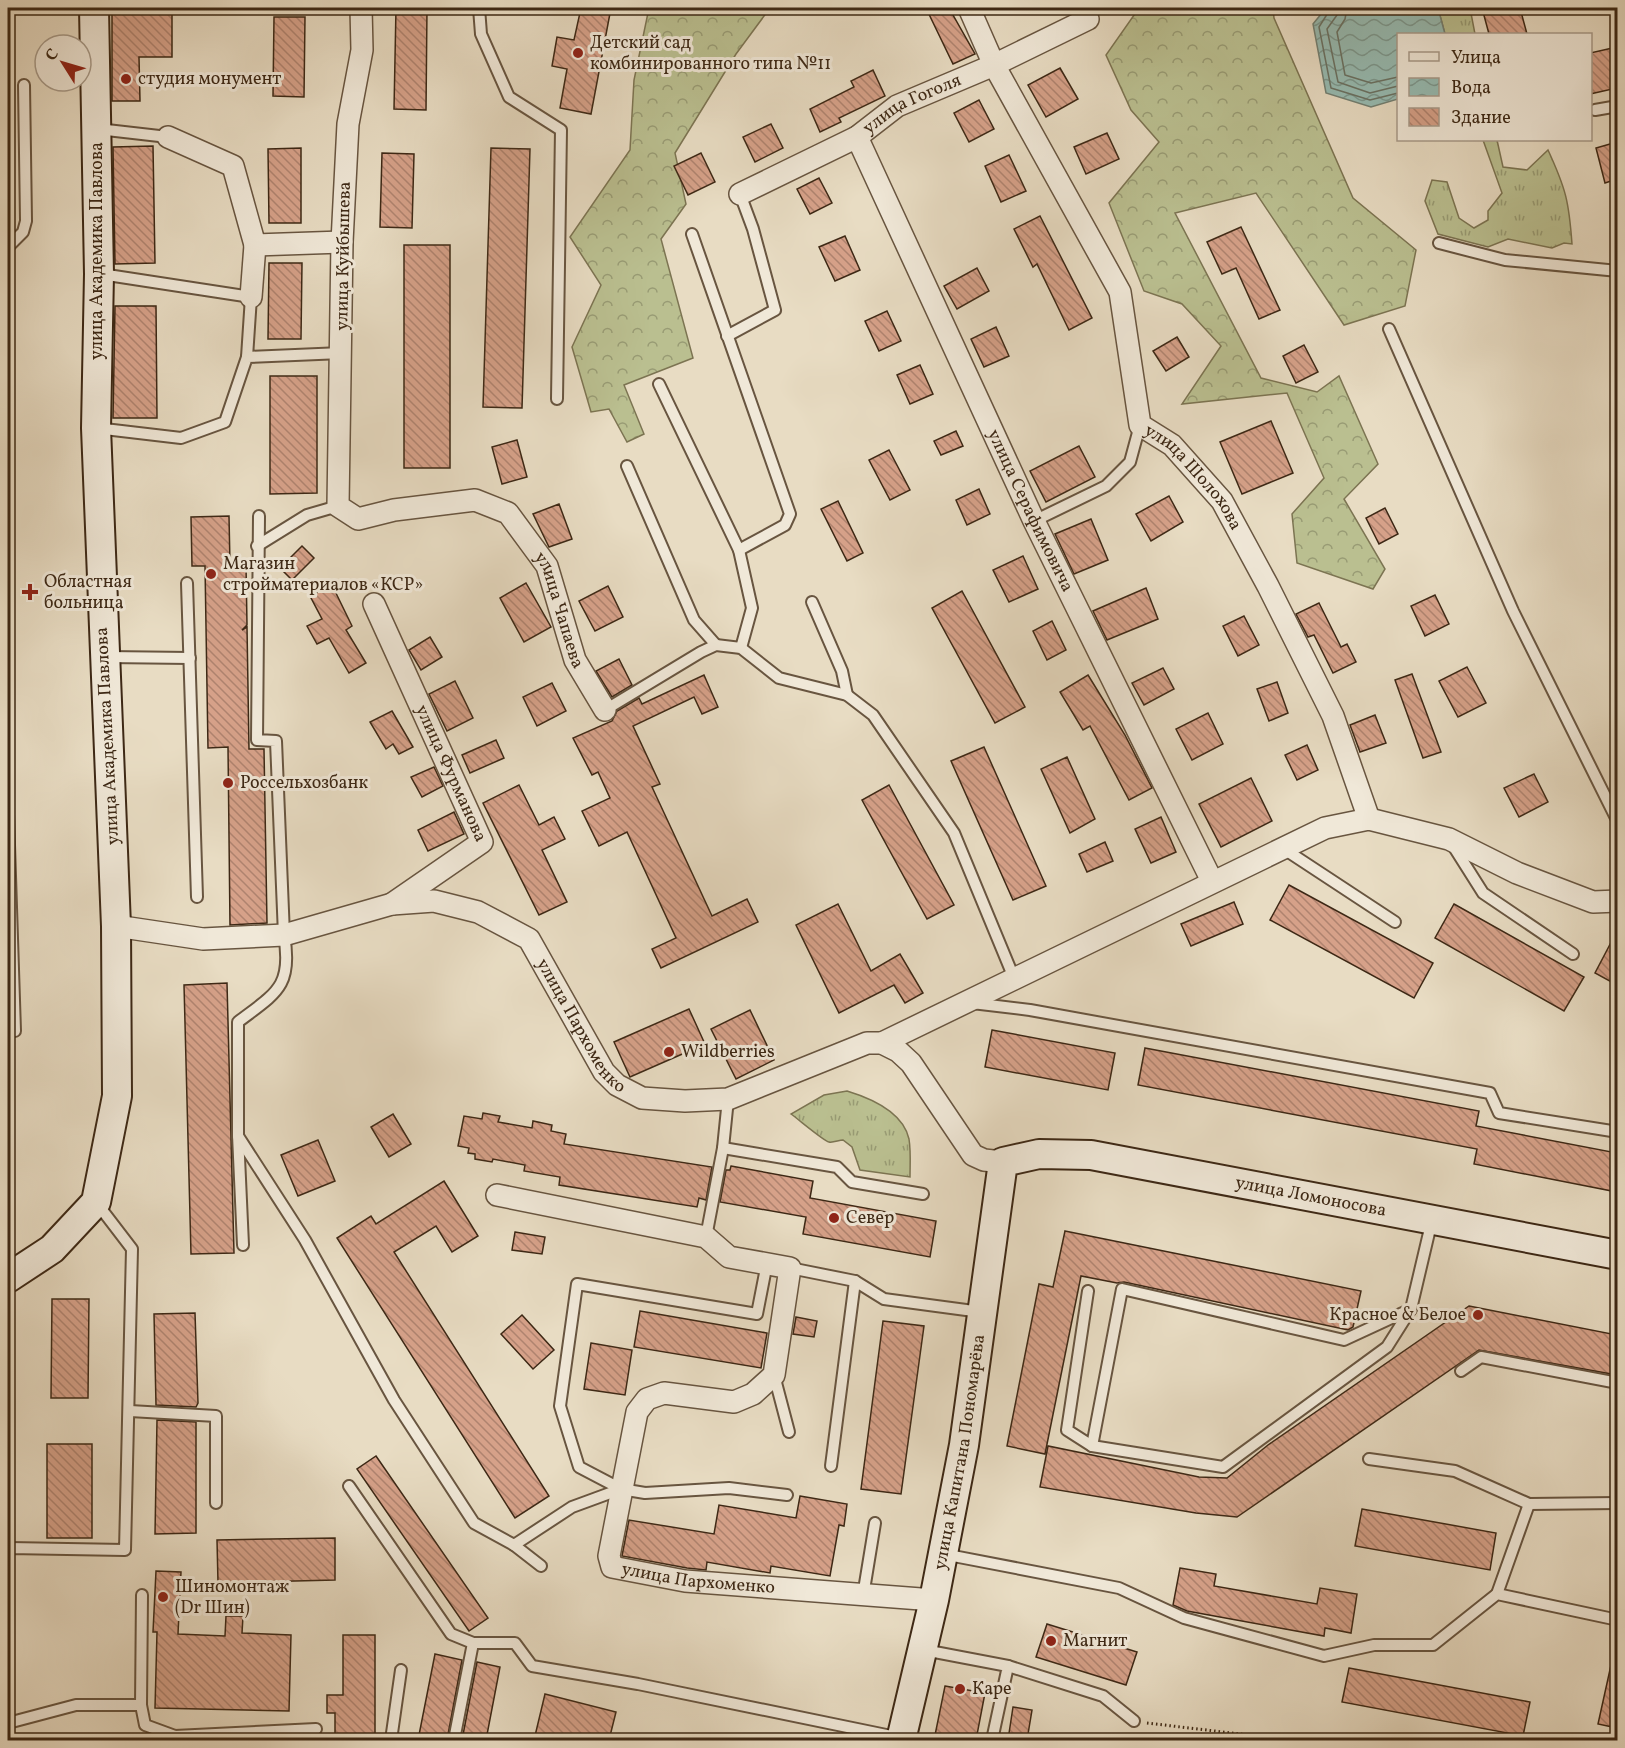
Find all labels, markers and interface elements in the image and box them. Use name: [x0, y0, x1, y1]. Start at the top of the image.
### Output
place label: Детский сад комбинированного типа №11: [590, 31, 831, 77]
north arrow: [33, 33, 93, 93]
legend: [1397, 33, 1592, 141]
text: С: [41, 44, 65, 66]
marker: Детский сад комбинированного типа №11: [571, 46, 585, 60]
text: Улица: [1451, 46, 1501, 71]
place label: студия монумент: [138, 67, 281, 92]
street label: улица Гоголя: [858, 68, 965, 140]
marker: студия монумент: [119, 72, 133, 86]
text: Вода: [1451, 76, 1491, 101]
text: Здание: [1451, 106, 1511, 131]
street label: улица Академика Павлова: [85, 142, 110, 360]
street label: улица Куйбышева: [330, 181, 358, 331]
street label: улица Шолохова: [1139, 418, 1248, 535]
street label: улица Серафимовича: [981, 425, 1080, 596]
street label: улица Чапаева: [528, 546, 590, 674]
place label: Магазин стройматериалов «КСР»: [223, 552, 423, 598]
marker: Магазин стройматериалов «КСР»: [204, 567, 218, 581]
place label: Областная больница: [44, 570, 132, 616]
marker: Областная больница: [21, 583, 39, 601]
street label: улица Академика Павлова: [90, 626, 126, 846]
street label: улица Фурманова: [409, 701, 493, 846]
place label: Россельхозбанк: [240, 771, 369, 796]
marker: Россельхозбанк: [221, 776, 235, 790]
street label: улица Пархоменко: [530, 954, 630, 1100]
place label: Wildberries: [681, 1040, 775, 1065]
marker: Wildberries: [662, 1045, 676, 1059]
street label: улица Ломоносова: [1233, 1170, 1389, 1223]
place label: Север: [846, 1206, 894, 1231]
marker: Север: [827, 1211, 841, 1225]
place label: Красное & Белое: [1329, 1303, 1466, 1328]
marker: Красное & Белое: [1471, 1308, 1485, 1322]
street label: улица Капитана Пономарёва: [928, 1333, 992, 1572]
street label: улица Пархоменко: [619, 1557, 776, 1600]
place label: Шиномонтаж (Dr Шин): [175, 1575, 289, 1621]
marker: Шиномонтаж (Dr Шин): [156, 1590, 170, 1604]
place label: Магнит: [1063, 1629, 1127, 1654]
marker: Магнит: [1044, 1634, 1058, 1648]
place label: Каре: [972, 1677, 1011, 1702]
marker: Каре: [953, 1682, 967, 1696]

